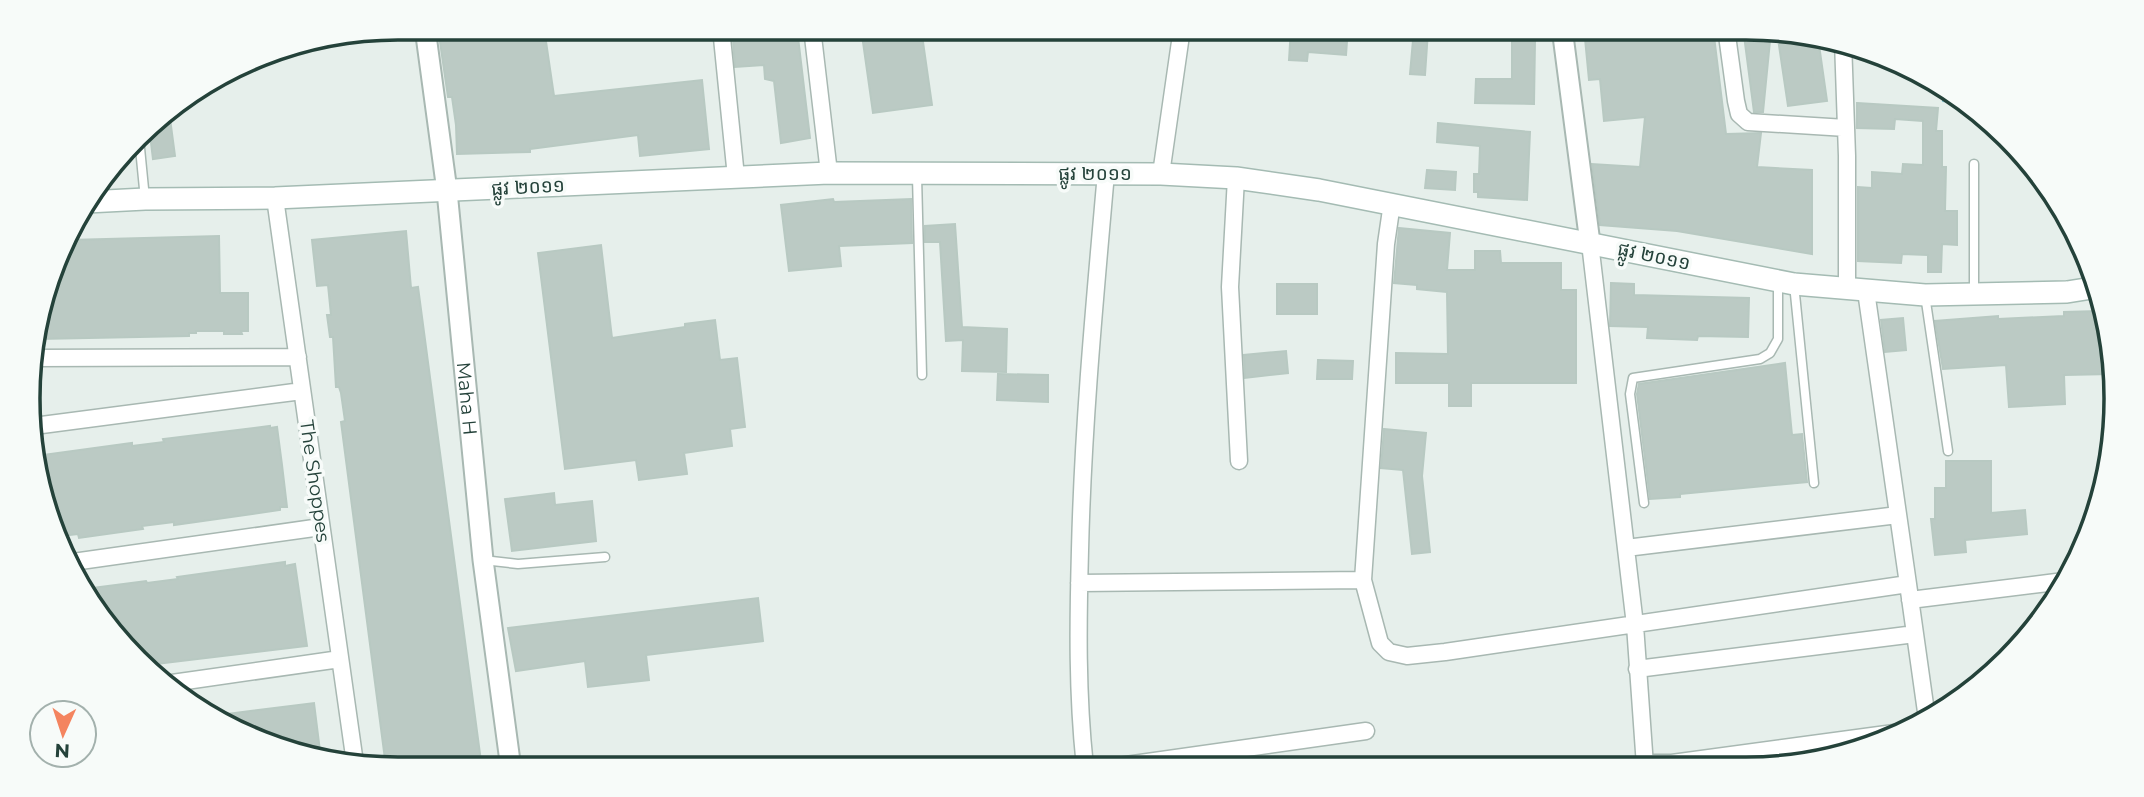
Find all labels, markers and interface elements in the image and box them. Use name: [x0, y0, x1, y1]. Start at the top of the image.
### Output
street label: ផ្លូវ ២០១១: [1058, 162, 1132, 190]
street label: ផ្លូវ ២០១១: [491, 174, 566, 206]
street label: ផ្លូវ ២០១១: [1614, 237, 1692, 280]
street label: Maha H: [452, 361, 482, 436]
street label: The Shoppes: [295, 418, 335, 544]
north arrow: [28, 699, 98, 769]
text: N: [54, 739, 70, 762]

